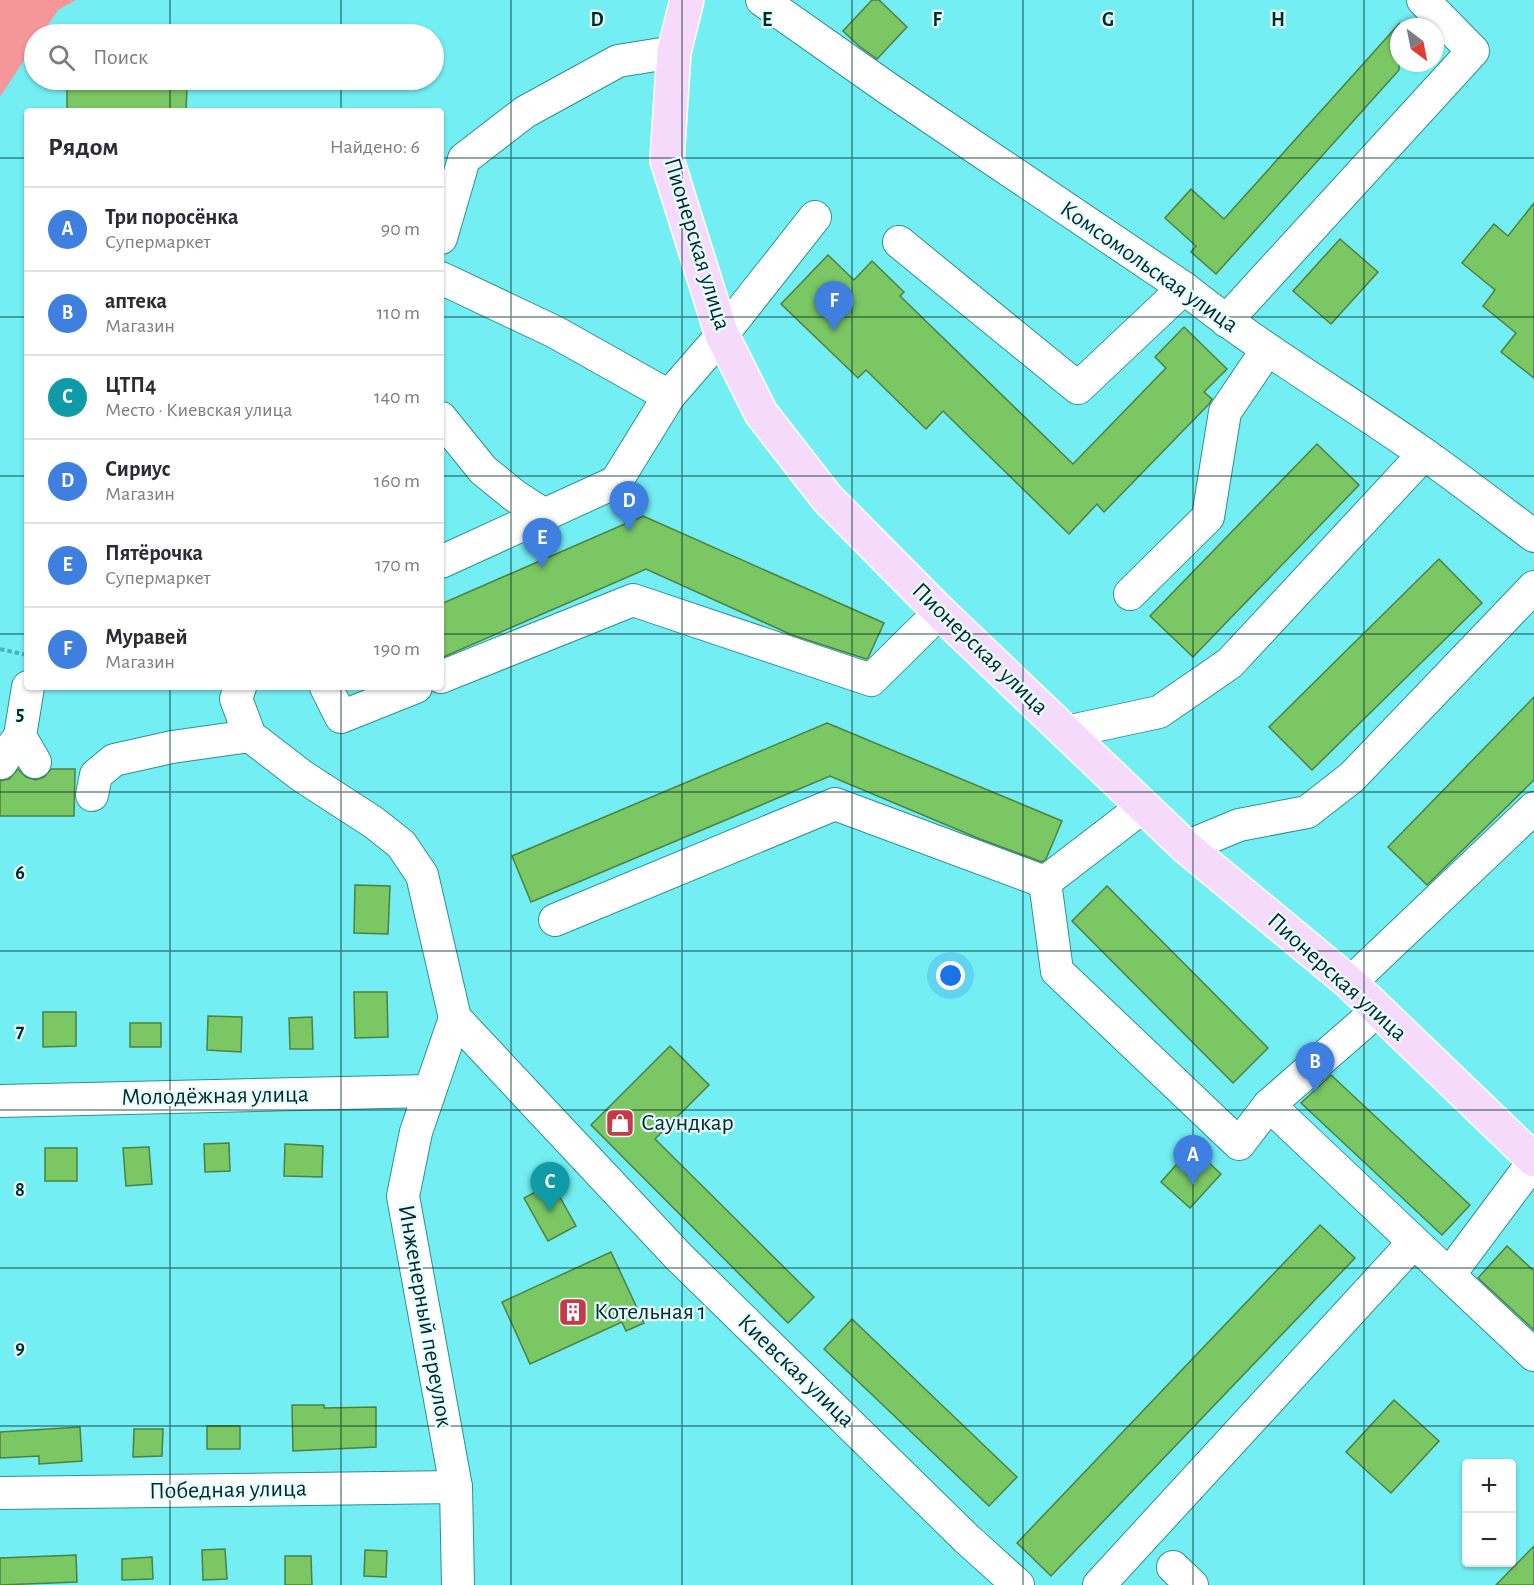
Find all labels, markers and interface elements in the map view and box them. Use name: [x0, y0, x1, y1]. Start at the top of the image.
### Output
text: D: [590, 10, 604, 30]
text: E: [762, 10, 772, 30]
text: F: [932, 10, 942, 30]
text: G: [1102, 10, 1114, 30]
text: H: [1271, 10, 1285, 30]
north arrow: [1390, 18, 1444, 72]
search box: [24, 24, 444, 90]
icon: search: [45, 41, 78, 74]
text: Поиск: [93, 46, 148, 68]
text: Рядом: [48, 134, 119, 160]
text: Найдено: 6: [330, 137, 420, 157]
street label: Пионерская улица: [659, 155, 735, 333]
street label: Комсомольская улица: [1056, 197, 1242, 337]
text: Три поросёнка: [105, 206, 238, 228]
text: A: [62, 219, 74, 239]
text: 90 m: [381, 219, 420, 239]
text: Супермаркет: [105, 232, 211, 252]
pin: F: [814, 282, 854, 331]
text: аптека: [105, 290, 167, 312]
text: B: [62, 303, 73, 323]
text: 110 m: [376, 303, 420, 323]
text: Магазин: [105, 316, 175, 336]
text: ЦТП4: [105, 374, 156, 396]
text: C: [62, 387, 73, 407]
text: 140 m: [374, 387, 420, 407]
text: Место · Киевская улица: [105, 400, 292, 420]
text: Сириус: [105, 458, 171, 480]
text: D: [61, 471, 74, 491]
text: 160 m: [374, 471, 420, 491]
pin: D: [610, 482, 648, 531]
text: Магазин: [105, 484, 175, 504]
pin: E: [522, 518, 562, 568]
text: Пятёрочка: [105, 542, 203, 564]
text: E: [62, 555, 73, 575]
text: 170 m: [375, 555, 420, 575]
text: Супермаркет: [105, 568, 211, 588]
street label: Пионерская улица: [907, 578, 1053, 720]
text: Муравей: [105, 626, 188, 648]
text: F: [63, 639, 72, 659]
text: 190 m: [374, 639, 420, 659]
text: Магазин: [105, 652, 175, 672]
text: 5: [16, 704, 24, 724]
text: 6: [15, 863, 25, 883]
street label: Пионерская улица: [1263, 908, 1411, 1046]
your location: [936, 961, 965, 990]
text: 7: [16, 1021, 25, 1041]
pin: B: [1296, 1042, 1334, 1092]
street label: Молодёжная улица: [121, 1082, 309, 1110]
shop icon: Саундкар: [604, 1107, 636, 1139]
place label: Саундкар: [641, 1111, 734, 1135]
pin: A: [1174, 1136, 1212, 1185]
pin: C: [530, 1162, 570, 1212]
text: 8: [15, 1180, 25, 1200]
street label: Инженерный переулок: [394, 1203, 456, 1429]
building icon: Котельная 1: [557, 1296, 589, 1328]
place label: Котельная 1: [594, 1300, 706, 1324]
street label: Киевская улица: [733, 1310, 859, 1432]
text: 9: [15, 1338, 25, 1358]
map controls: [1462, 1459, 1516, 1567]
button: +: [1462, 1459, 1516, 1513]
street label: Победная улица: [149, 1477, 307, 1503]
button: −: [1462, 1513, 1516, 1567]

